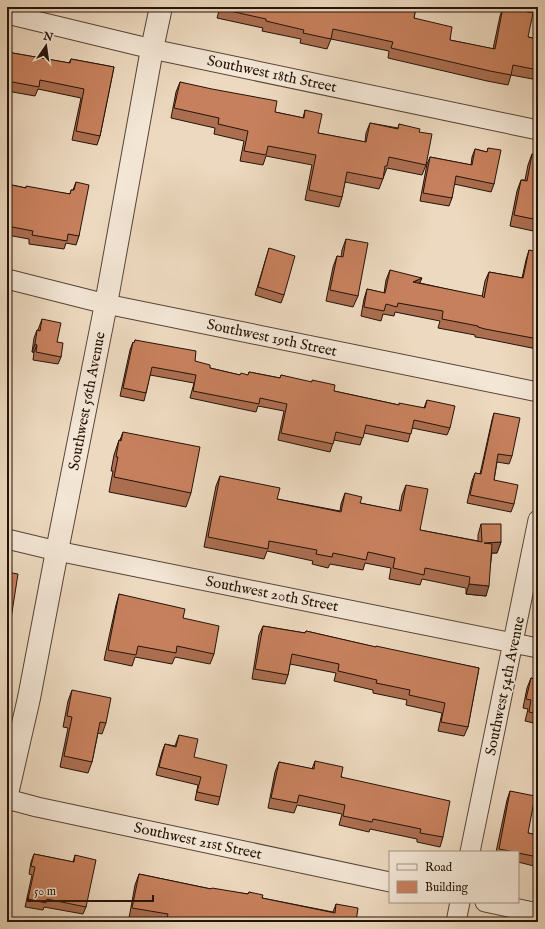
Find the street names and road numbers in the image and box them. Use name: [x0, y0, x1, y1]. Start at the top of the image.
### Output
street label: Southwest 18th Street: [206, 51, 338, 97]
street label: Southwest 19th Street: [205, 315, 339, 361]
street label: Southwest 56th Avenue: [64, 330, 110, 472]
street label: Southwest 20th Street: [204, 572, 340, 616]
street label: Southwest 54th Avenue: [481, 615, 529, 757]
street label: Southwest 21st Street: [132, 818, 264, 864]

